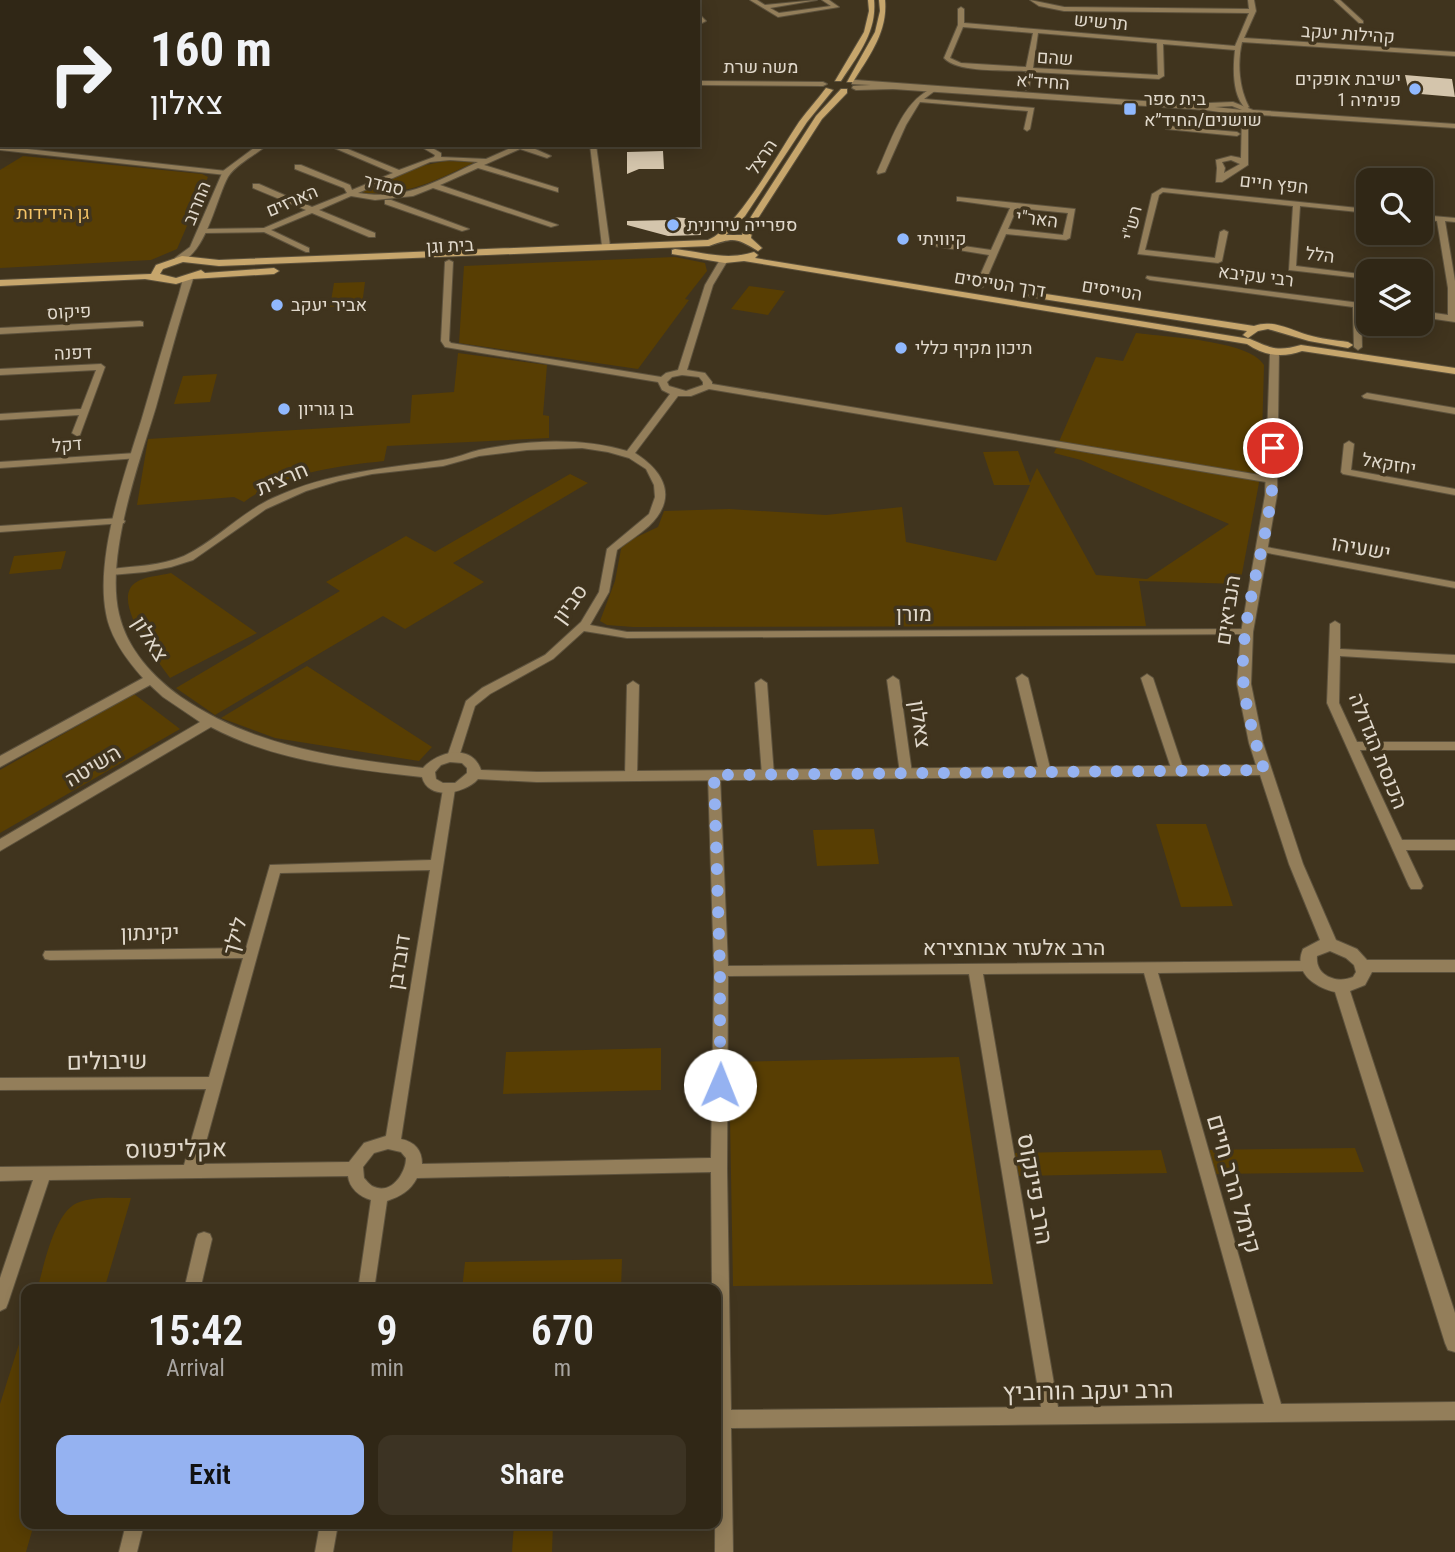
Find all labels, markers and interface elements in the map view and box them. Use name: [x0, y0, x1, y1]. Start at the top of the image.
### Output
street label: תרשיש: [1073, 9, 1129, 34]
street label: קהילות יעקב: [1301, 20, 1395, 47]
text: 160 m: [150, 21, 272, 78]
icon: right: [35, 28, 126, 119]
street label: שהם: [1036, 46, 1074, 69]
street label: משה שרת: [724, 56, 798, 77]
place label: ישיבת אופקים פנימיה 1: [1295, 68, 1401, 110]
street label: החיד"א: [1016, 69, 1071, 94]
marker: ישיבת אופקים פנימיה 1: [1407, 81, 1423, 97]
text: צאלון: [150, 84, 223, 122]
place label: בית ספר שושנים/החיד״א: [1144, 88, 1262, 130]
marker: בית ספר שושנים/החיד״א: [1122, 101, 1138, 117]
street label: הרצל: [742, 135, 781, 179]
map controls: [1356, 168, 1433, 336]
button: search: [1356, 168, 1433, 245]
street label: סמדר: [362, 169, 407, 200]
street label: חפץ חיים: [1239, 169, 1310, 198]
street label: החרוב: [178, 178, 215, 228]
street label: הארזים: [263, 180, 321, 221]
park label: גן הידידות: [16, 202, 90, 223]
street label: רש"י: [1117, 204, 1146, 242]
street label: האר"י: [1015, 206, 1059, 231]
place label: ספרייה עירונית: [687, 214, 797, 235]
marker: ספרייה עירונית: [665, 217, 681, 233]
place label: קיוויתי: [917, 228, 966, 249]
marker: קיוויתי: [895, 231, 911, 247]
street label: בית וגן: [426, 234, 475, 257]
street label: הלל: [1304, 242, 1336, 267]
button: layers: [1356, 259, 1433, 336]
street label: רבי עקיבא: [1217, 260, 1295, 291]
street label: דרך הטייסים: [953, 266, 1047, 301]
street label: הטייסים: [1080, 274, 1144, 305]
place label: אביר יעקב: [291, 294, 367, 315]
marker: אביר יעקב: [269, 297, 285, 313]
street label: פיקוס: [46, 300, 92, 323]
place label: תיכון מקיף כללי: [915, 337, 1032, 358]
marker: תיכון מקיף כללי: [893, 340, 909, 356]
street label: דפנה: [54, 341, 92, 364]
place label: בן גוריון: [298, 398, 354, 419]
marker: בן גוריון: [276, 401, 292, 417]
pin: [1243, 418, 1303, 478]
icon: arrive: [1254, 429, 1292, 467]
street label: דקל: [51, 433, 83, 456]
street label: יחזקאל: [1360, 448, 1418, 479]
street label: חרצית: [252, 457, 312, 501]
street label: ישעיהו: [1329, 531, 1393, 565]
street label: הנביאים: [1211, 573, 1245, 647]
street label: סביון: [548, 580, 592, 628]
street label: מורן: [896, 602, 932, 626]
street label: צאלון: [127, 612, 173, 666]
street label: הכנסת הגדולה: [1344, 689, 1412, 813]
street label: צאלון: [905, 699, 935, 749]
street label: השיטה: [61, 740, 125, 792]
street label: לילך: [218, 914, 252, 958]
street label: יקינתון: [120, 920, 180, 946]
street label: דובדבן: [383, 932, 415, 992]
street label: הרב אלעזר אבוחצירא: [923, 936, 1105, 960]
street label: שיבולים: [66, 1046, 148, 1076]
position arrow: [683, 1048, 757, 1122]
street label: קימל הרב חיים: [1201, 1111, 1267, 1257]
street label: הרב פינקוס: [1011, 1131, 1059, 1247]
street label: אקליפטוס: [125, 1134, 227, 1164]
text: 15:42: [148, 1306, 243, 1355]
text: 9: [377, 1306, 398, 1355]
text: 670: [531, 1306, 594, 1355]
text: Arrival: [166, 1355, 225, 1382]
text: min: [370, 1355, 404, 1382]
text: m: [554, 1355, 571, 1382]
street label: הרב יעקב הורוביץ: [1002, 1376, 1174, 1406]
button: Exit: [56, 1435, 364, 1515]
button: Share: [378, 1435, 686, 1515]

